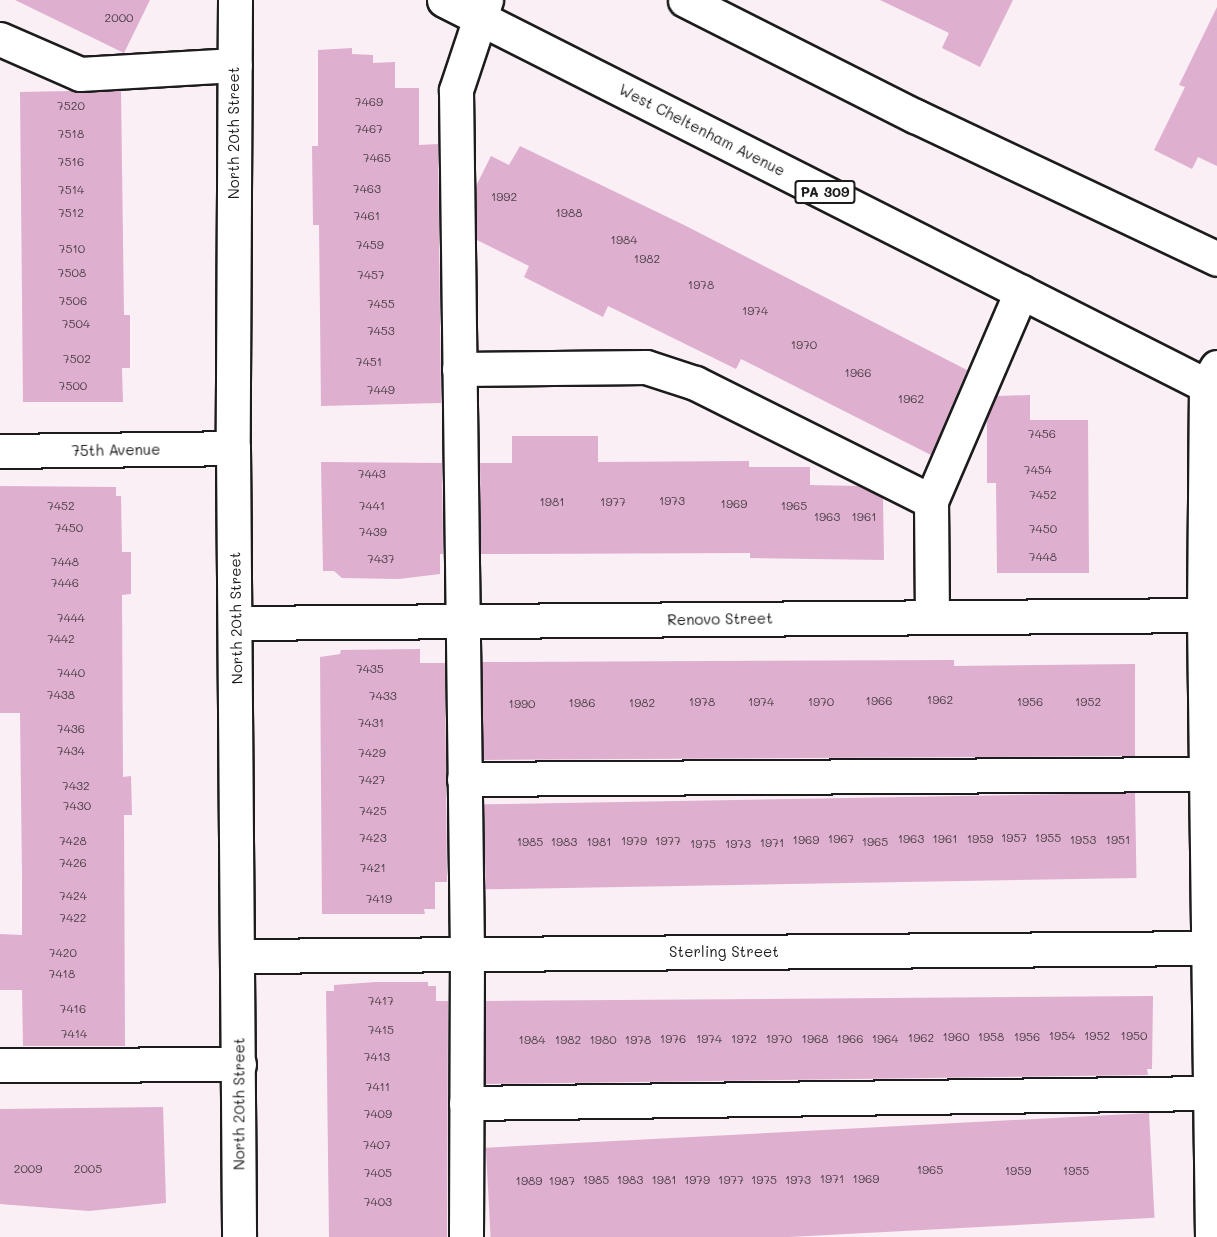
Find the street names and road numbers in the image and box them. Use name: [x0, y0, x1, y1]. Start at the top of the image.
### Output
street label: North 20th Street: [225, 67, 243, 199]
street label: West Cheltenham Avenue: [616, 80, 788, 180]
road number: PA 309: [794, 181, 856, 203]
street label: 75th Avenue: [71, 440, 161, 460]
street label: North 20th Street: [226, 552, 246, 684]
street label: Renovo Street: [667, 609, 773, 629]
street label: Sterling Street: [669, 943, 779, 961]
street label: North 20th Street: [230, 1038, 248, 1170]

